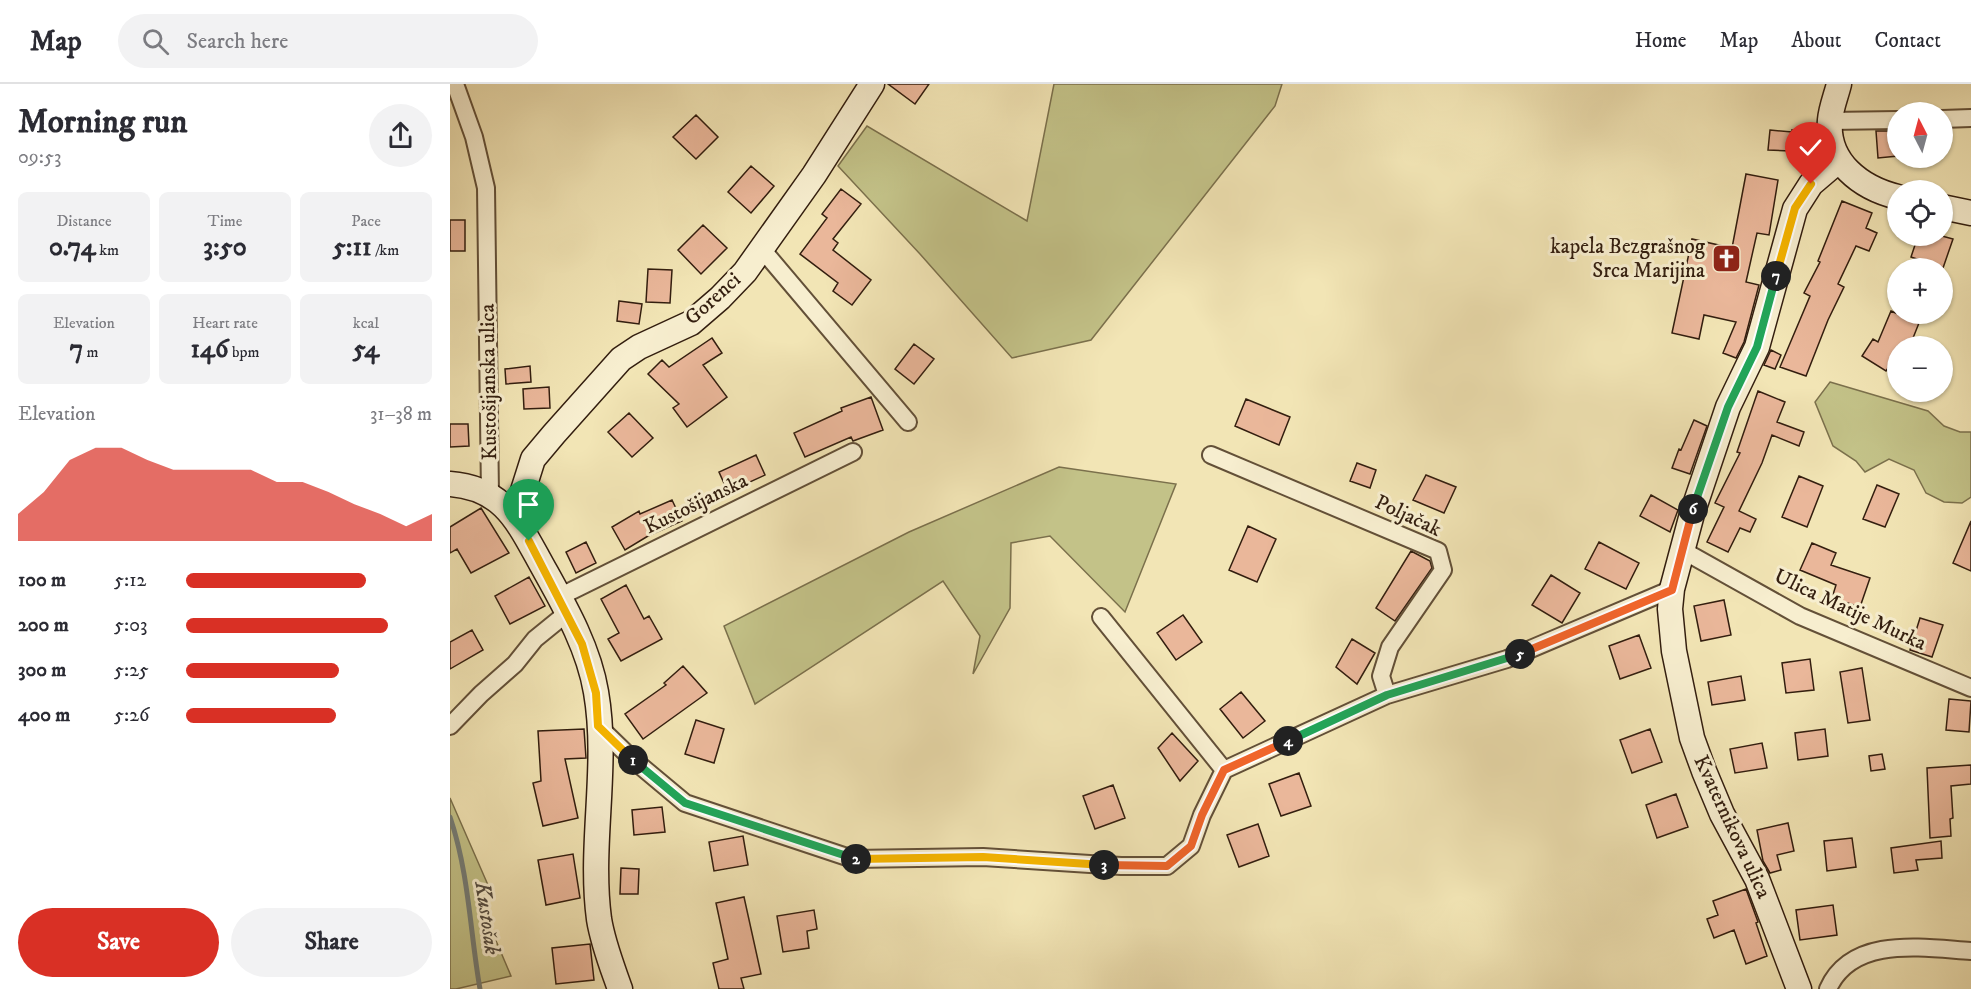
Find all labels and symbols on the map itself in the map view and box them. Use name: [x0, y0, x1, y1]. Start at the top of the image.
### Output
north arrow: [1887, 102, 1953, 168]
pin: [1785, 122, 1836, 184]
place label: kapela Bezgrašnog Srca Marijina: [1550, 234, 1706, 284]
church icon: kapela Bezgrašnog Srca Marijina: [1710, 243, 1742, 275]
pin: 7: [1761, 261, 1791, 291]
street label: Gorenci: [680, 267, 746, 331]
street label: Kustošijanska ulica: [475, 303, 503, 461]
street label: Kustošijanska: [640, 468, 752, 540]
pin: [503, 479, 554, 541]
street label: Poljačak: [1371, 489, 1446, 543]
pin: 6: [1678, 494, 1708, 524]
street label: Ulica Matije Murka: [1770, 563, 1930, 657]
pin: 5: [1505, 639, 1535, 669]
pin: 4: [1273, 726, 1303, 756]
pin: 1: [618, 745, 648, 775]
street label: Kvaternikova ulica: [1687, 751, 1777, 903]
pin: 2: [841, 844, 871, 874]
pin: 3: [1089, 850, 1119, 880]
water label: Kustošak: [468, 879, 506, 957]

